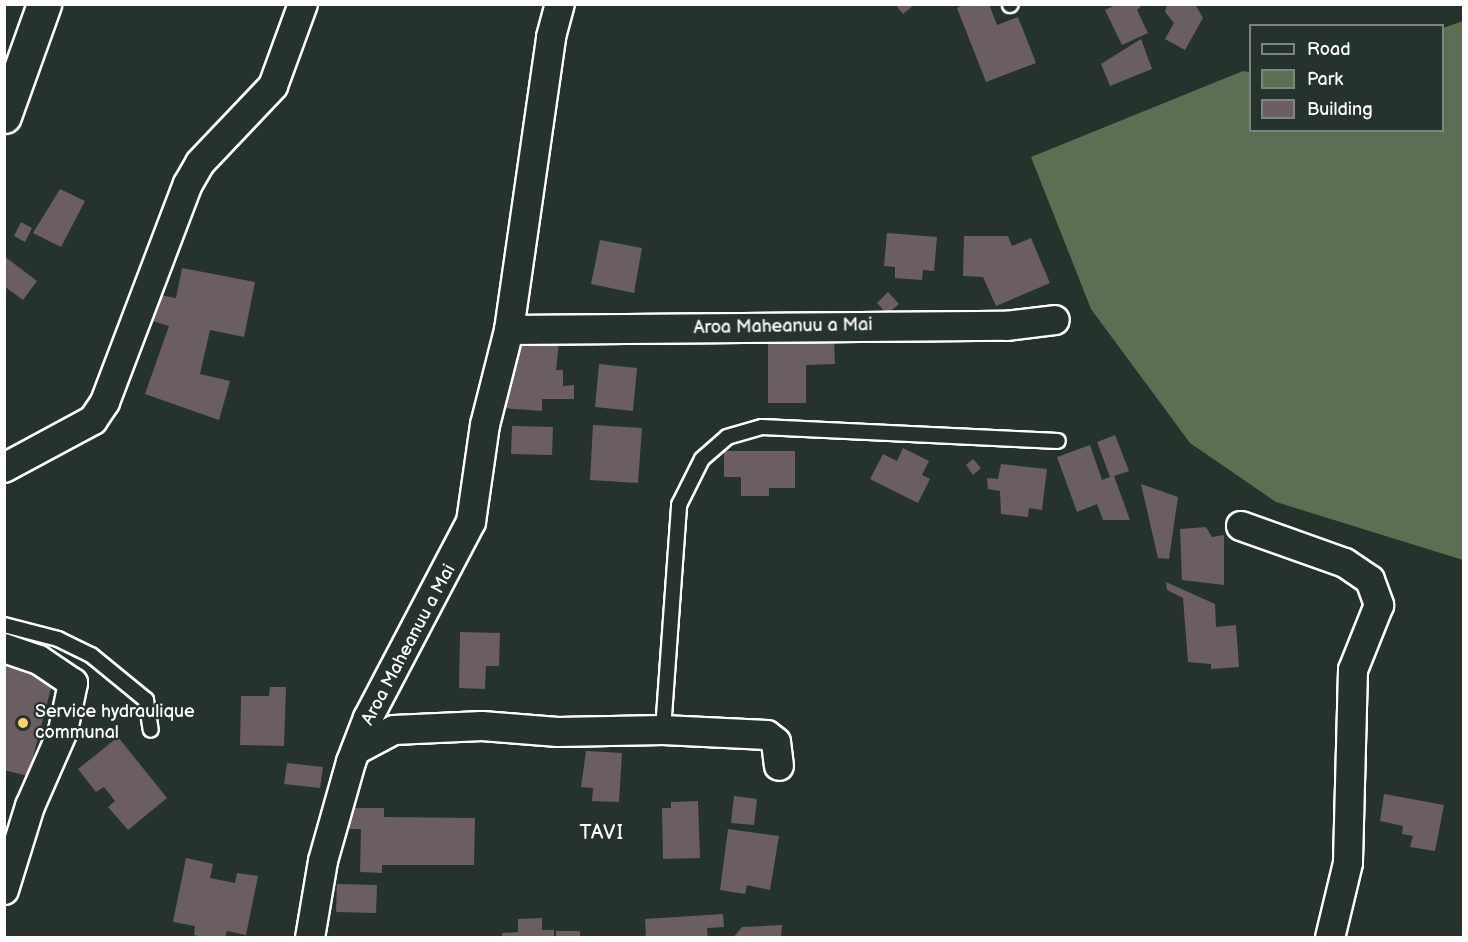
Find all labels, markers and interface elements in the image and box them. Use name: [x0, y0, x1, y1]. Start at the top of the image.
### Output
legend: [1249, 24, 1444, 132]
text: Road: [1307, 39, 1351, 60]
text: Park: [1307, 69, 1343, 90]
text: Building: [1307, 99, 1373, 120]
street label: Aroa Maheanuu a Mai: [693, 315, 873, 339]
street label: Aroa Maheanuu a Mai: [357, 561, 461, 729]
place label: Service hydraulique communal: [35, 702, 195, 744]
marker: Service hydraulique communal: [16, 716, 30, 730]
district label: TAVI: [579, 821, 625, 845]

